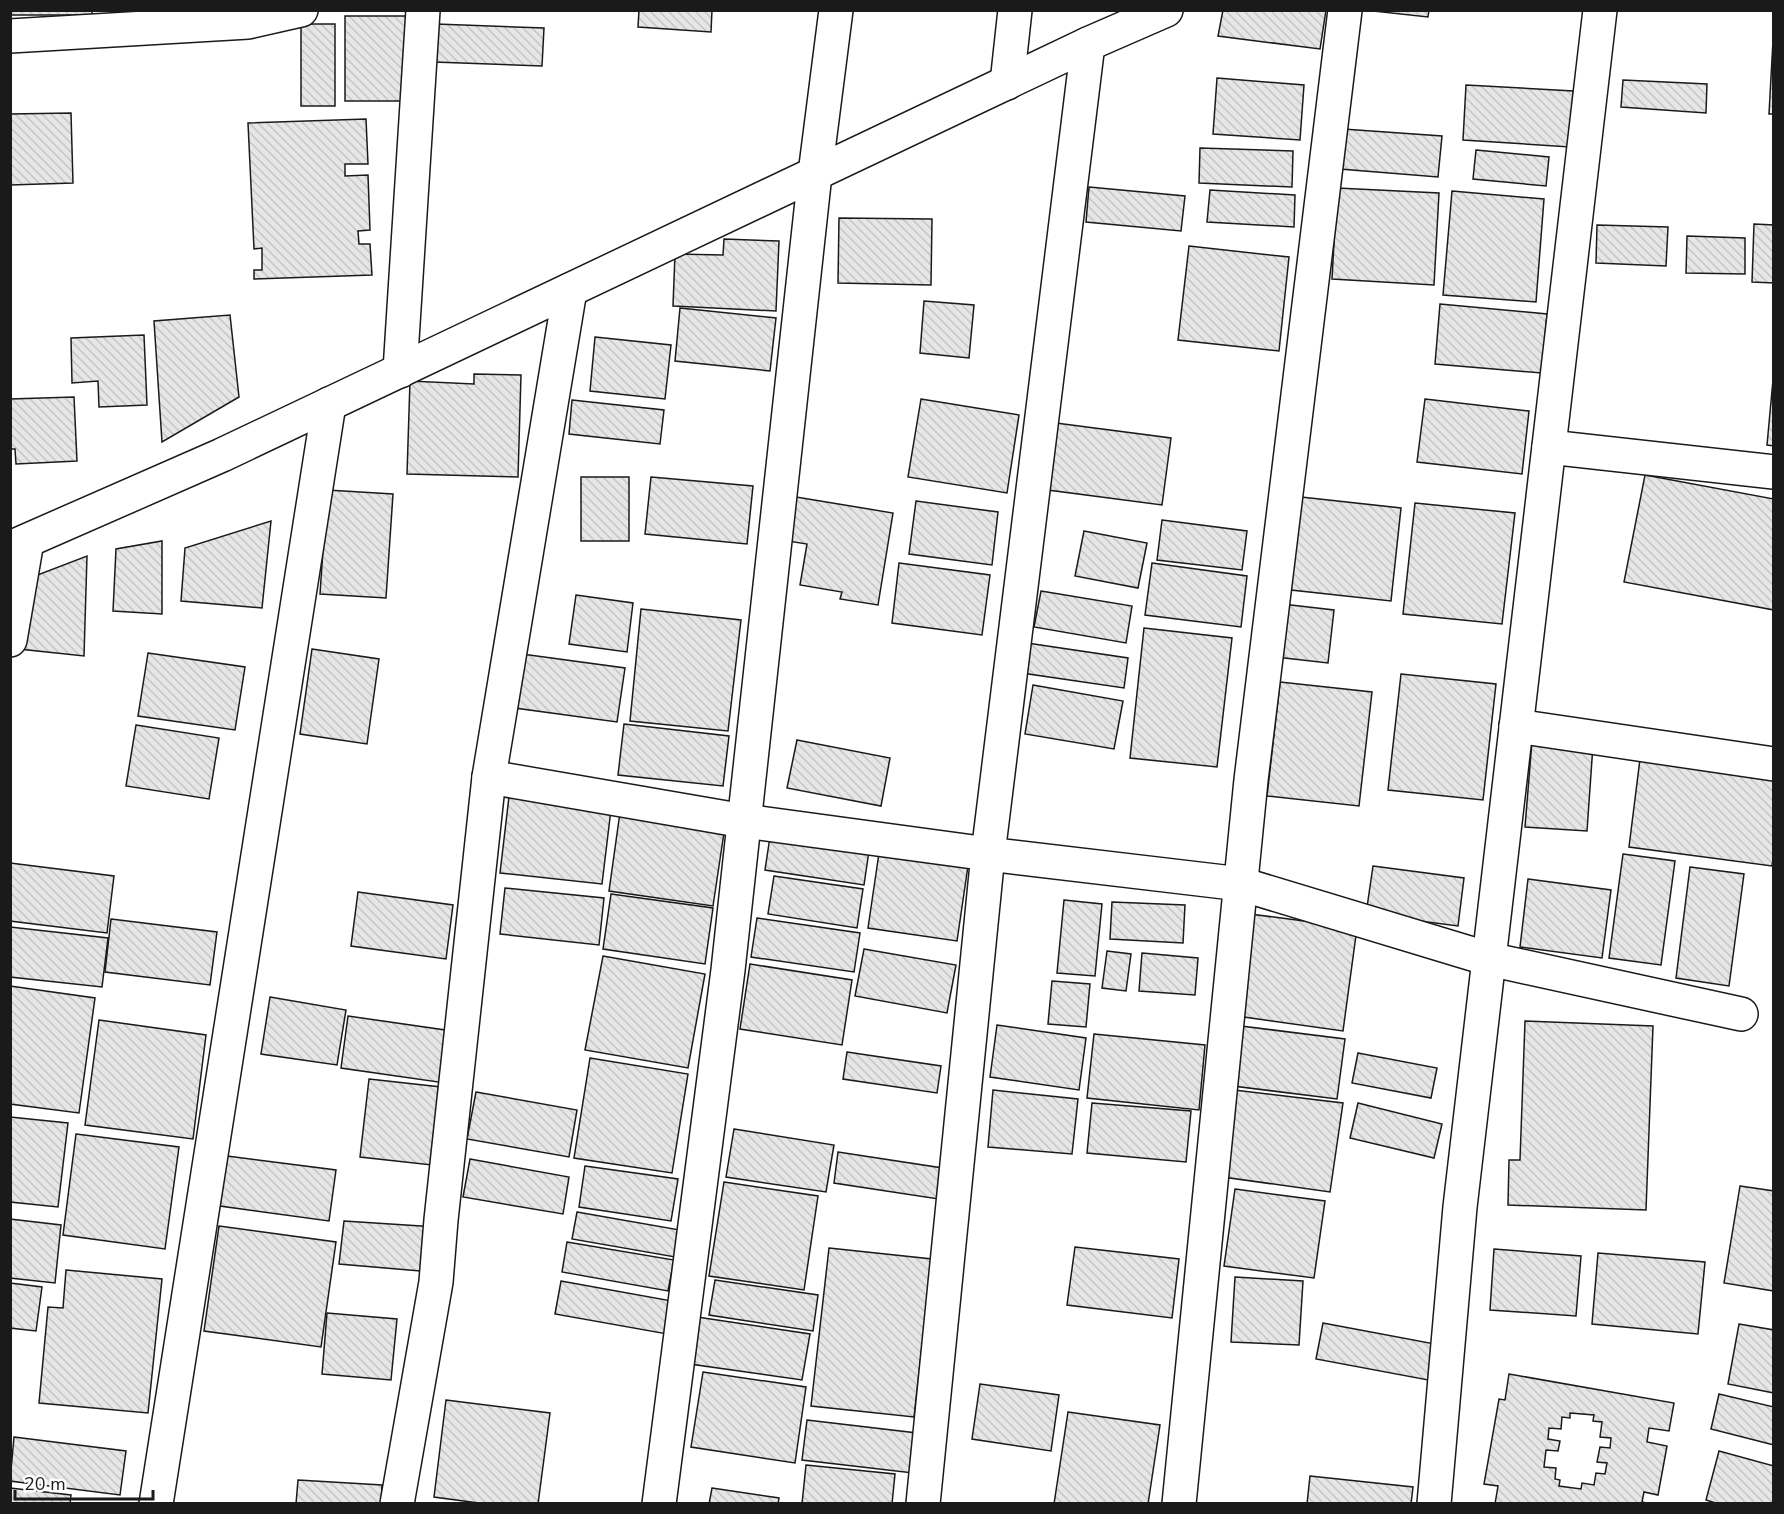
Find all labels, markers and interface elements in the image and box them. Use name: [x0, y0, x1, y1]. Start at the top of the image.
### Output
scale bar: [15, 1463, 153, 1501]
text: 20 m: [24, 1472, 66, 1496]

